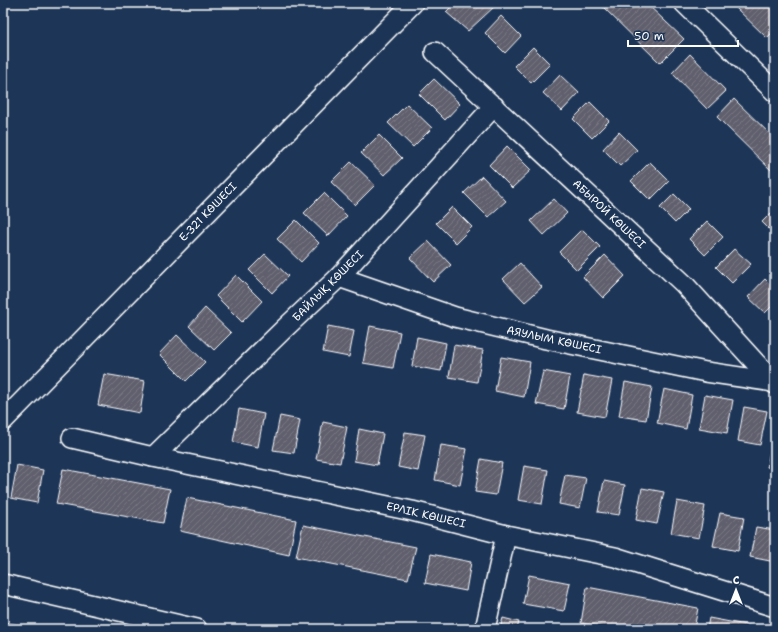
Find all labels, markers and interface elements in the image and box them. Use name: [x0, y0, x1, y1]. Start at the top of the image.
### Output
scale bar: [628, 22, 738, 48]
text: 50 m: [634, 28, 664, 44]
street label: АБЫРОЙ КӨШЕСІ: [569, 176, 649, 252]
street label: Е-321 КӨШЕСІ: [176, 179, 240, 245]
street label: БАЙЛЫҚ КӨШЕСІ: [289, 247, 367, 325]
street label: АЯУЛЫМ КӨШЕСІ: [505, 323, 603, 357]
street label: ЕРЛІК КӨШЕСІ: [385, 499, 467, 531]
north arrow: [716, 570, 756, 610]
text: С: [733, 573, 740, 588]

